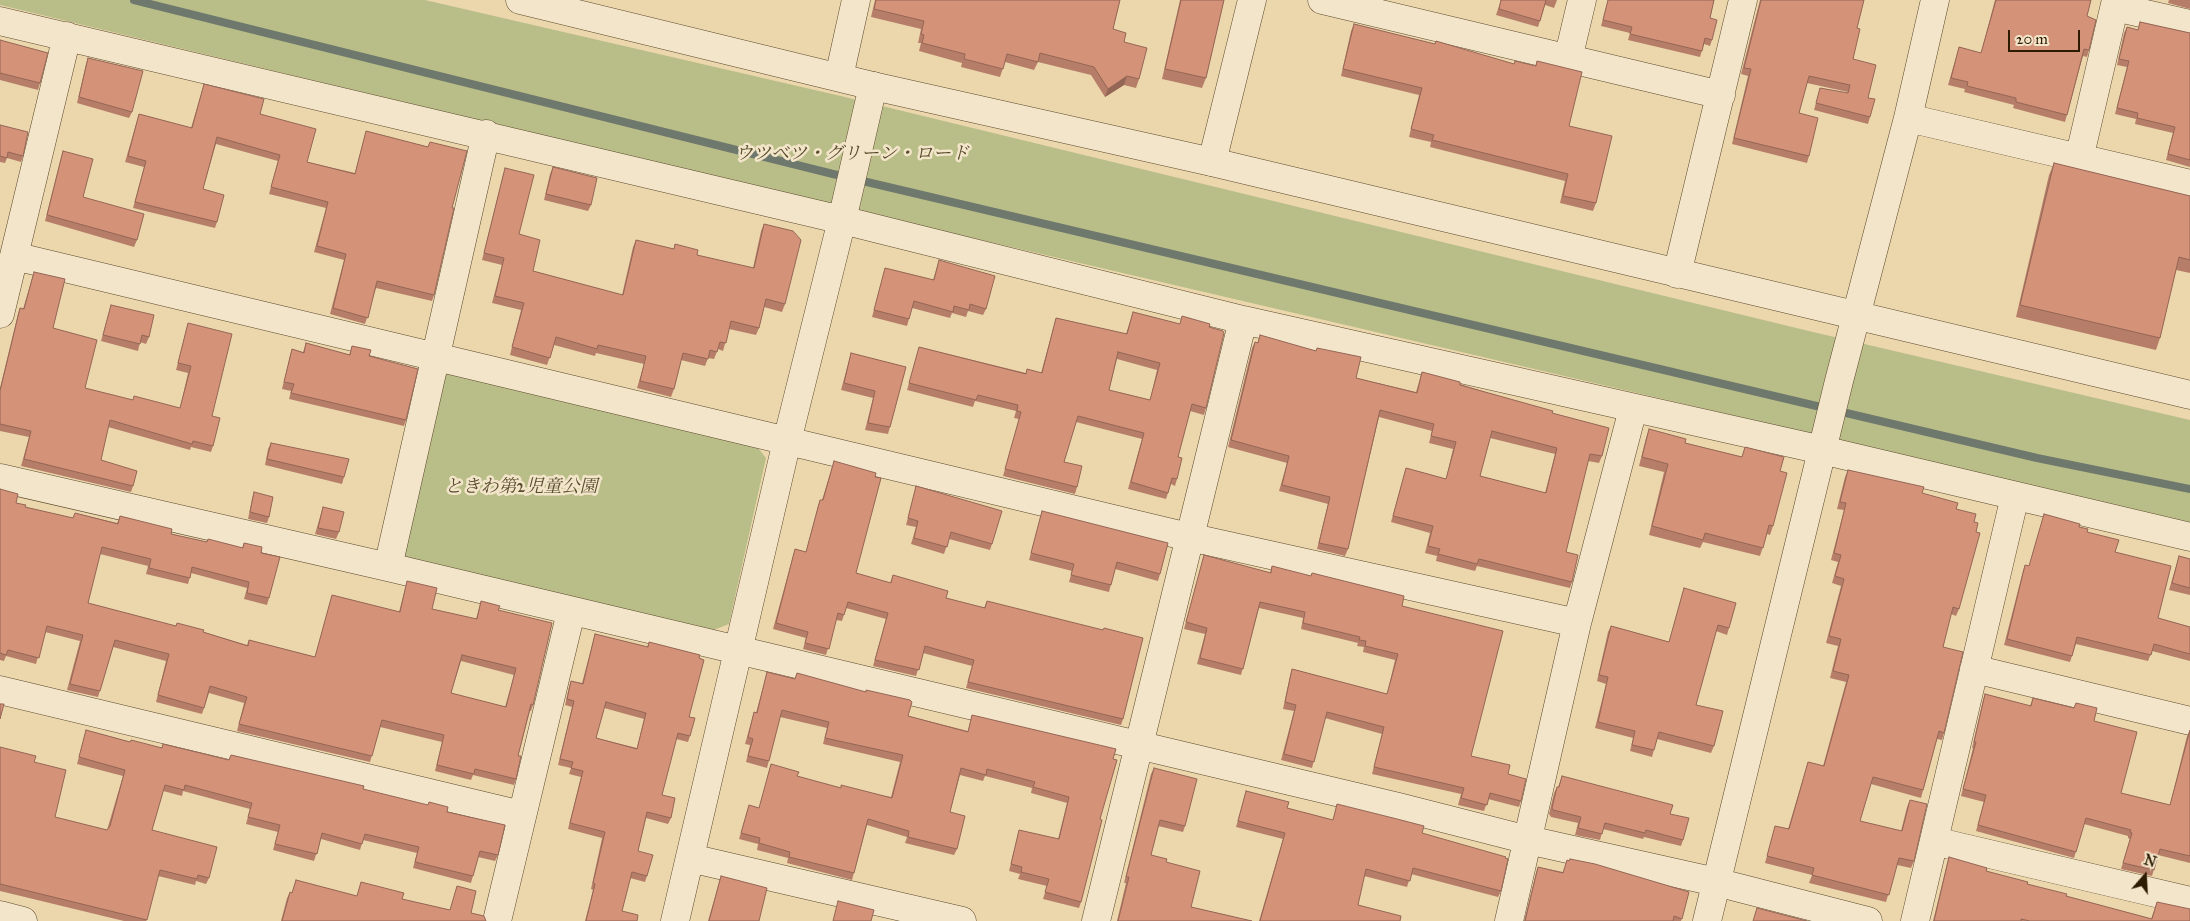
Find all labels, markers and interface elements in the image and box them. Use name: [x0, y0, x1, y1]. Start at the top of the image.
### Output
scale bar: [2010, 20, 2082, 52]
text: 20 m: [2016, 30, 2048, 48]
park label: ウツベツ・グリーン・ロード: [735, 144, 969, 166]
park label: ときわ第2児童公園: [445, 477, 597, 499]
north arrow: [2120, 851, 2170, 901]
text: N: [2142, 851, 2158, 871]

